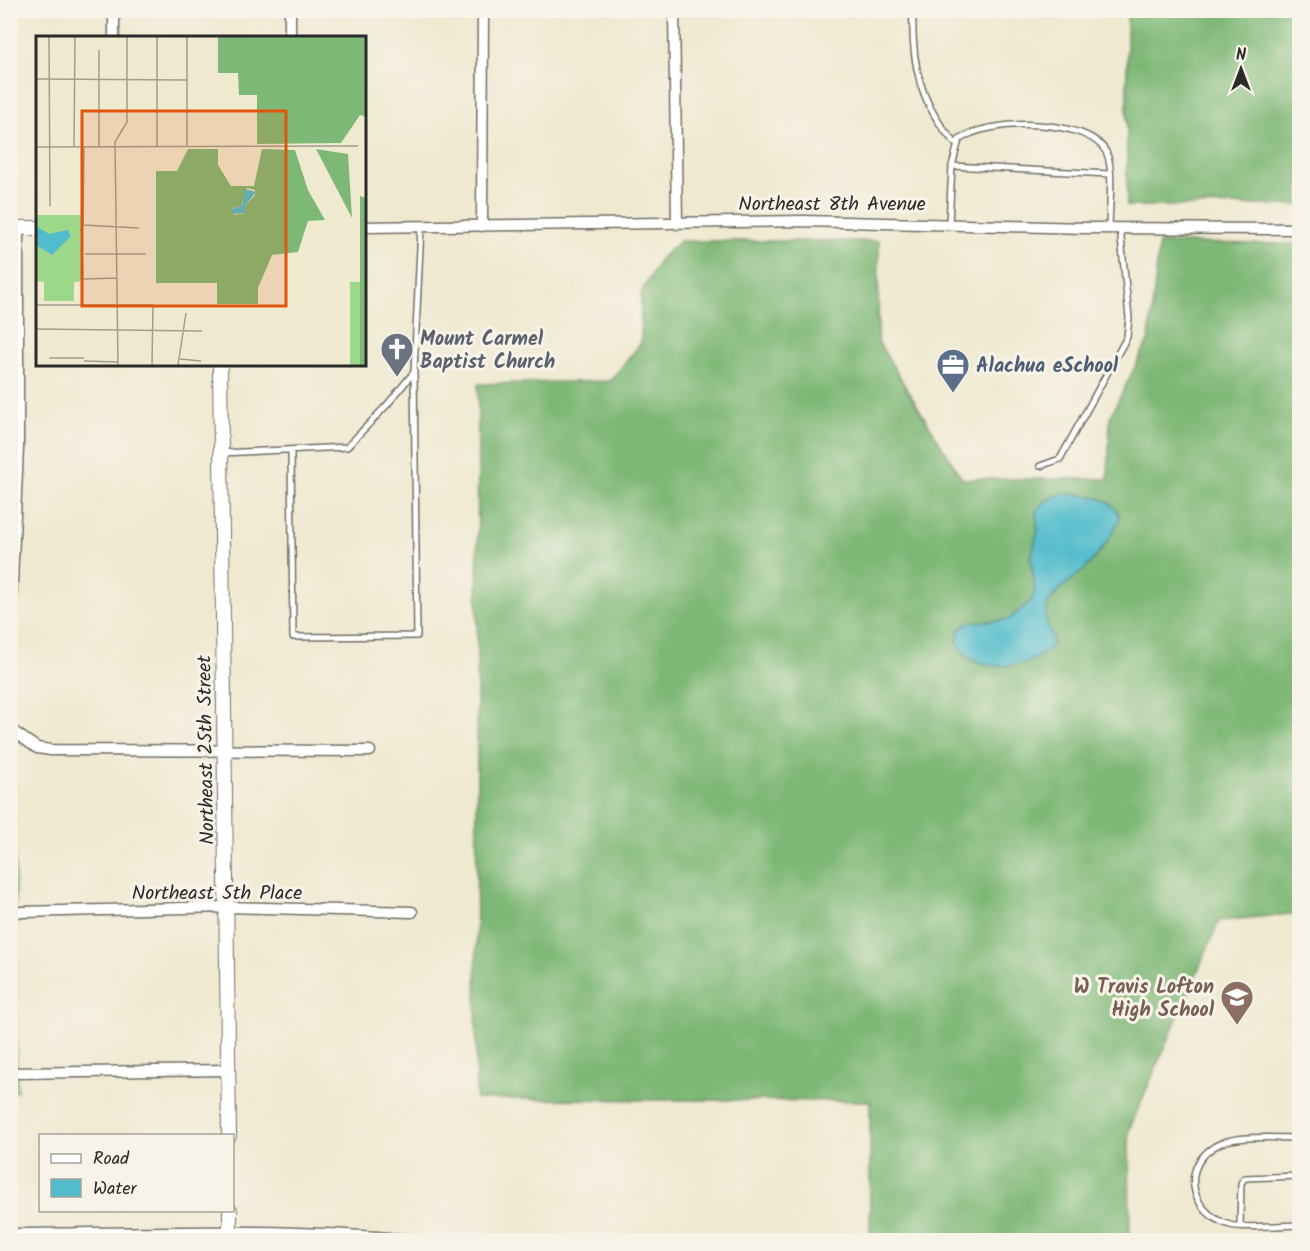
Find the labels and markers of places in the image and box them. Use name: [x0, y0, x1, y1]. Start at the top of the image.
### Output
place label: Mount Carmel Baptist Church: [420, 324, 555, 379]
church icon: Mount Carmel Baptist Church: [379, 331, 415, 378]
office icon: Alachua eSchool: [935, 347, 971, 394]
place label: Alachua eSchool: [976, 351, 1119, 383]
place label: W Travis Lofton High School: [1074, 972, 1215, 1027]
school or university icon: W Travis Lofton High School: [1219, 979, 1255, 1026]

